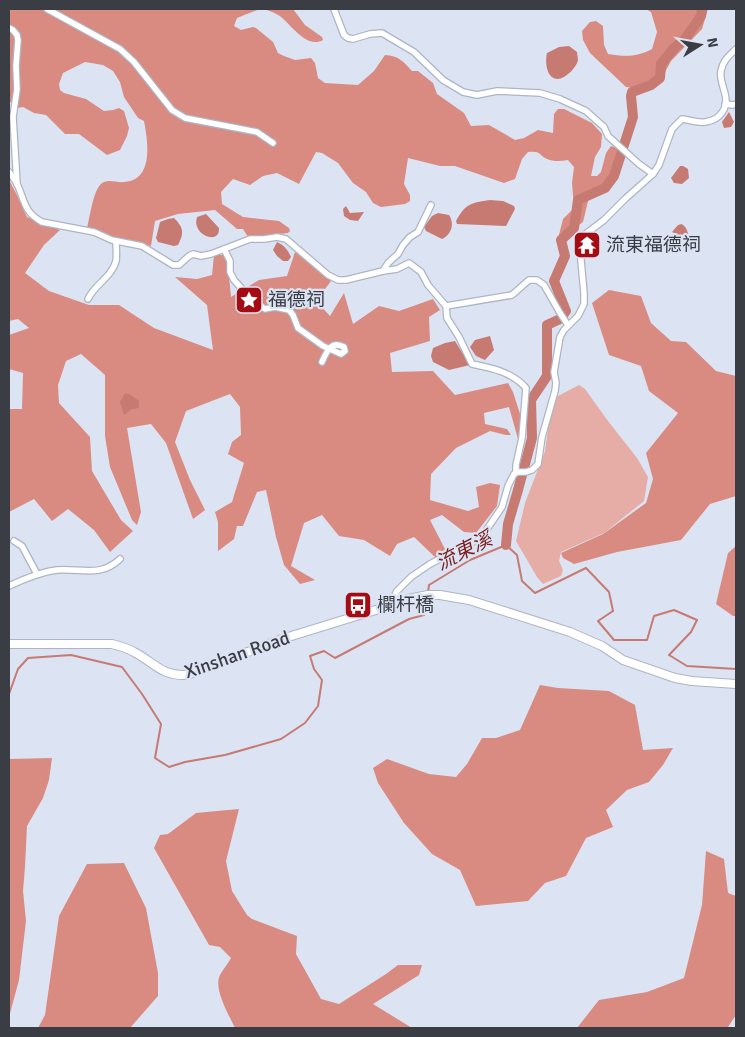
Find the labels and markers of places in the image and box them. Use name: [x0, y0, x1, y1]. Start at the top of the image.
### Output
temple icon: 流東福德祠: [572, 230, 602, 260]
place label: 流東福德祠: [606, 233, 701, 257]
place icon: 福德祠: [234, 285, 264, 315]
place label: 福德祠: [268, 288, 325, 312]
bus stop icon: 欄杆橋: [343, 590, 373, 620]
place label: 欄杆橋: [377, 593, 434, 617]

